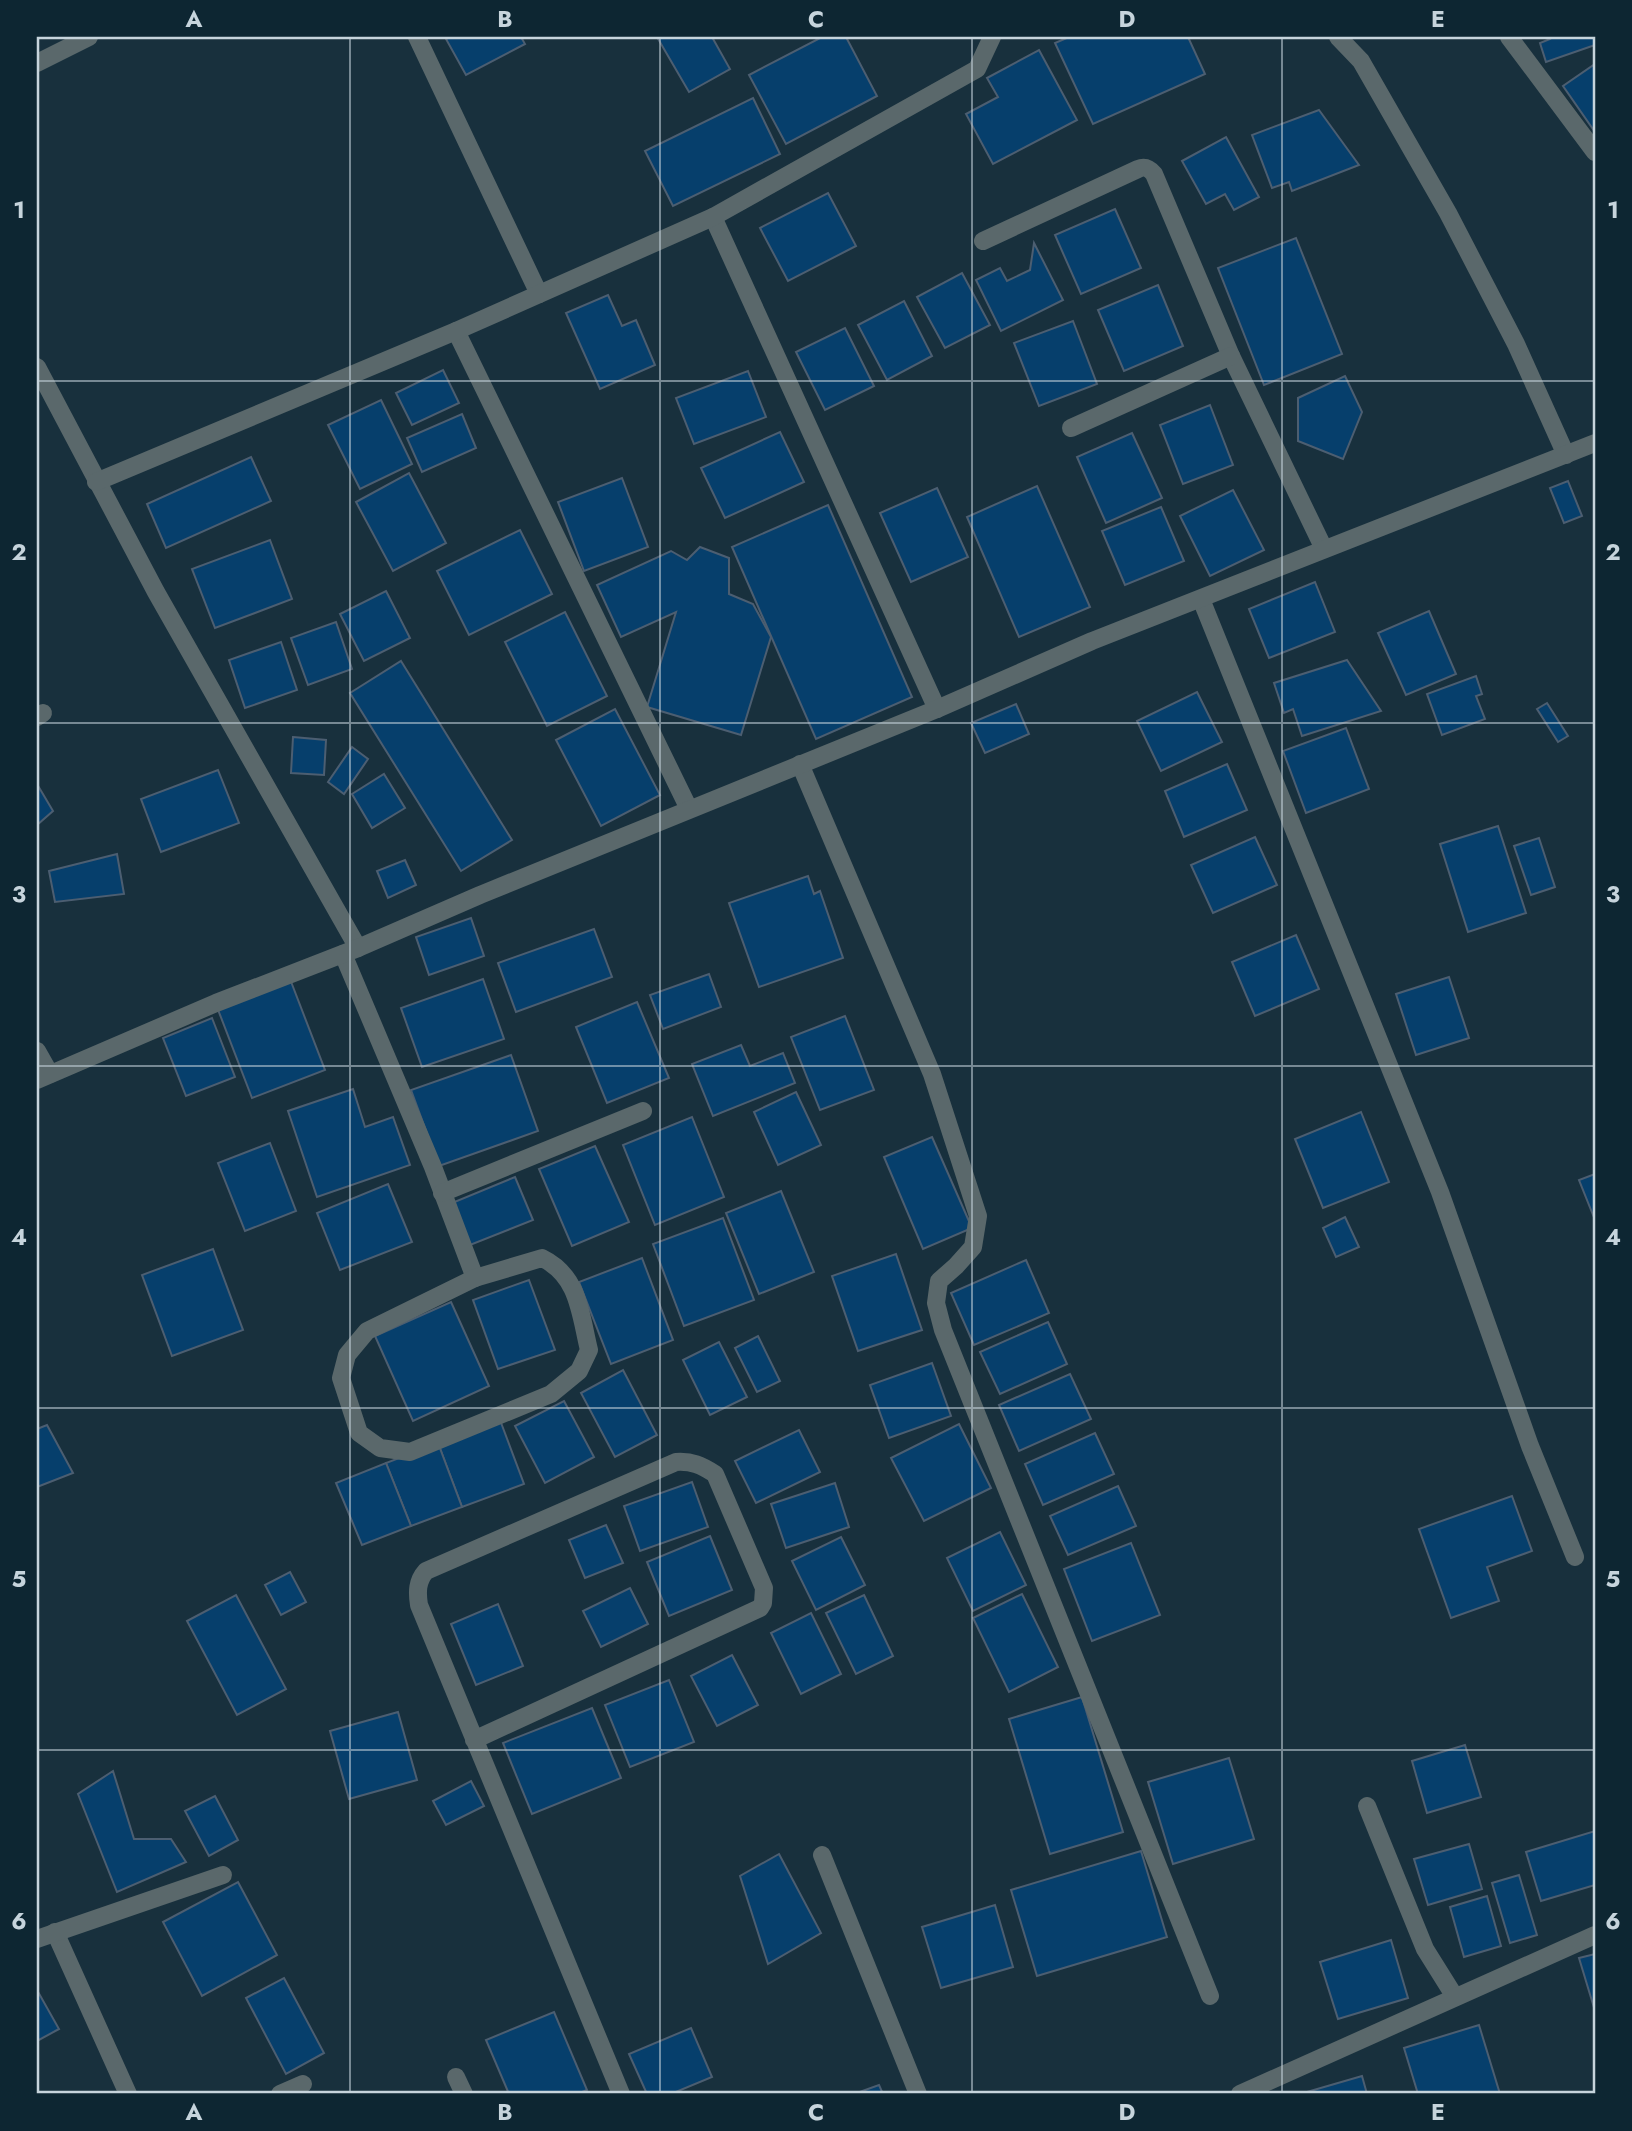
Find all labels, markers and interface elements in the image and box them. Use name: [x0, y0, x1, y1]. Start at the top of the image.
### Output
text: A: [185, 2, 203, 36]
text: B: [497, 2, 513, 36]
text: C: [808, 2, 824, 36]
text: D: [1119, 2, 1136, 36]
text: E: [1431, 2, 1445, 36]
text: 1: [13, 193, 25, 227]
text: 1: [1607, 193, 1619, 227]
text: 2: [11, 535, 27, 569]
text: 2: [1605, 535, 1621, 569]
text: 3: [12, 877, 26, 911]
text: 3: [1606, 877, 1620, 911]
text: 4: [11, 1220, 27, 1254]
text: 4: [1605, 1220, 1621, 1254]
text: 5: [12, 1562, 26, 1596]
text: 5: [1606, 1562, 1620, 1596]
text: 6: [11, 1904, 27, 1938]
text: 6: [1605, 1904, 1621, 1938]
text: A: [185, 2095, 203, 2129]
text: B: [497, 2095, 513, 2129]
text: C: [808, 2095, 824, 2129]
text: D: [1119, 2095, 1136, 2129]
text: E: [1431, 2095, 1445, 2129]

